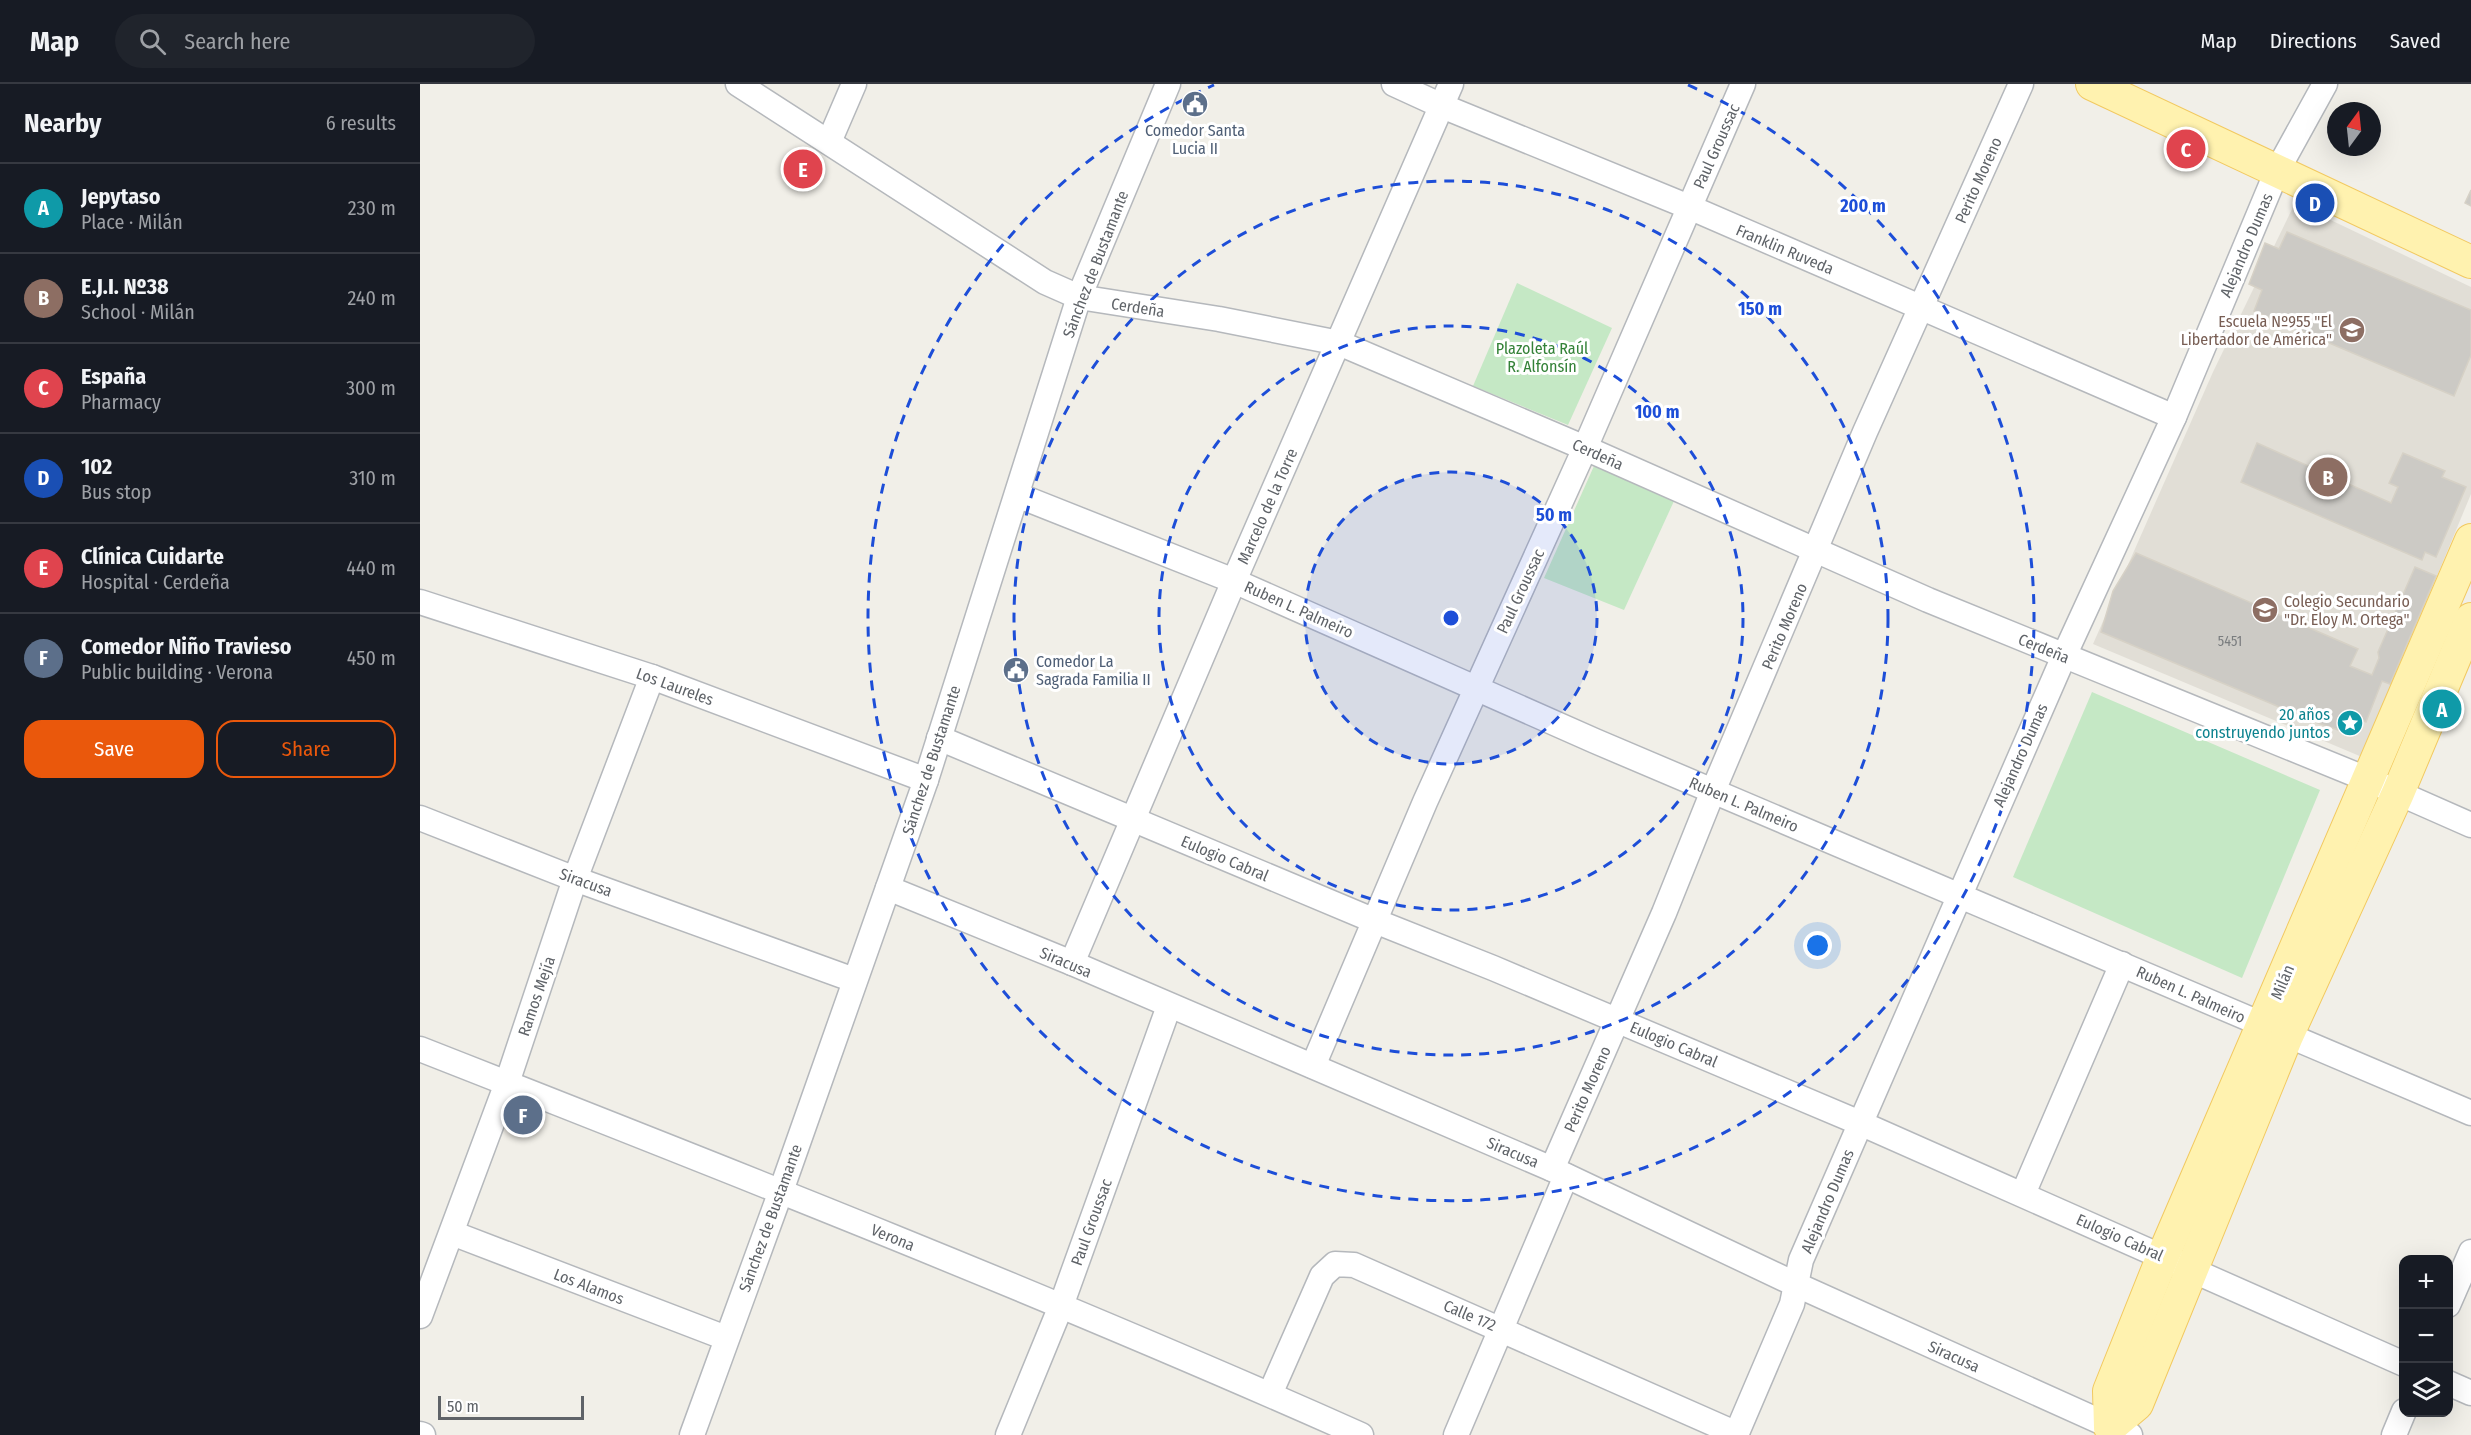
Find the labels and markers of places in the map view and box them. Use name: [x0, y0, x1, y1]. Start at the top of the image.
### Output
public building icon: Comedor Santa Lucia II: [1180, 89, 1210, 119]
place label: Comedor Santa Lucia II: [1145, 121, 1245, 158]
pin: C: [2166, 126, 2206, 172]
pin: E: [784, 146, 823, 191]
pin: D: [2296, 180, 2334, 226]
place label: Escuela Nº955 "El Libertador de América": [2181, 312, 2332, 349]
school or university icon: Escuela Nº955 "El Libertador de América": [2337, 315, 2367, 345]
pin: B: [2308, 454, 2348, 500]
place label: Colegio Secundario "Dr. Eloy M. Ortega": [2284, 592, 2410, 629]
school or university icon: Colegio Secundario "Dr. Eloy M. Ortega": [2250, 595, 2280, 625]
centre of rings: [1441, 608, 1461, 628]
place label: Comedor La Sagrada Familia II: [1036, 652, 1151, 689]
public building icon: Comedor La Sagrada Familia II: [1001, 655, 1031, 685]
pin: A: [2422, 686, 2462, 732]
place label: 20 años construyendo juntos: [2195, 705, 2330, 742]
place icon: 20 años construyendo juntos: [2335, 708, 2365, 738]
pin: F: [504, 1092, 542, 1138]

